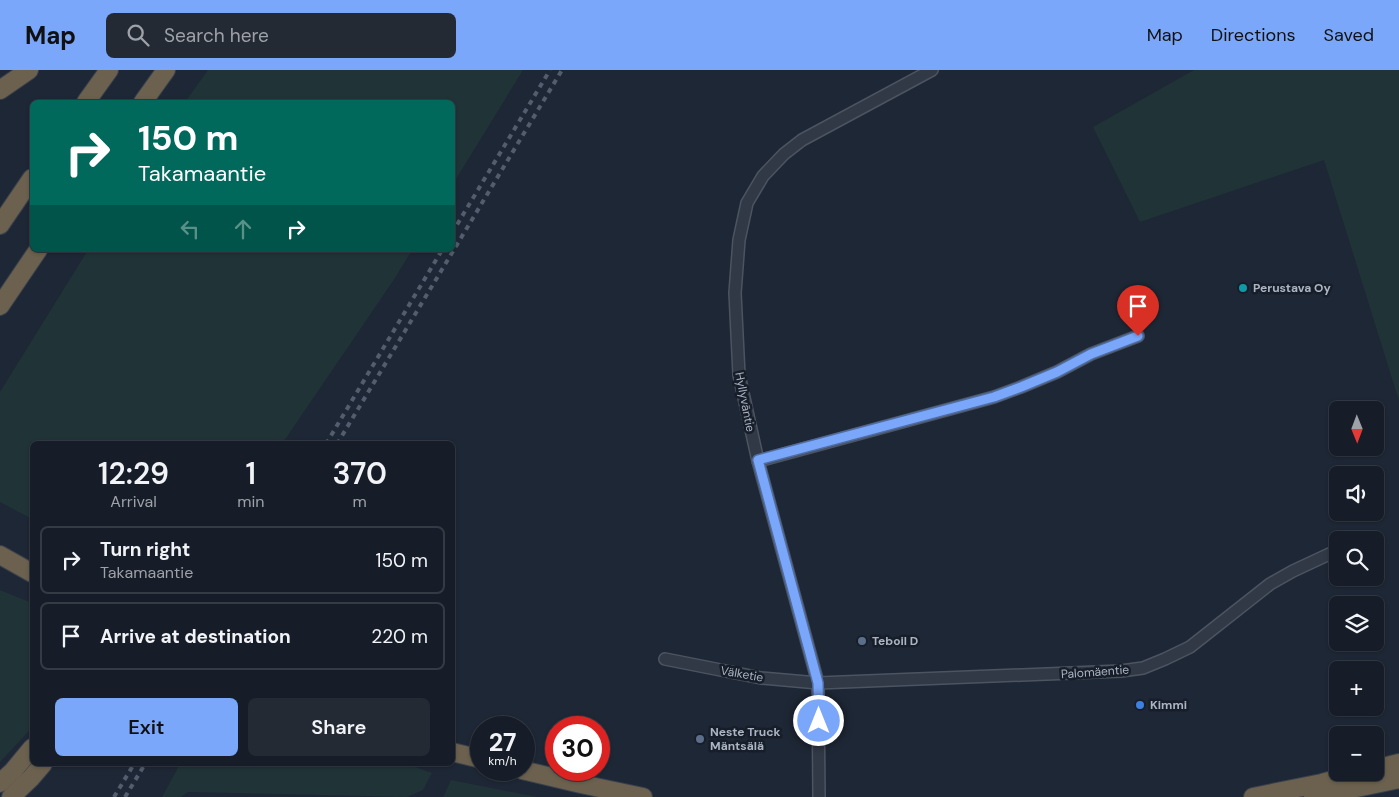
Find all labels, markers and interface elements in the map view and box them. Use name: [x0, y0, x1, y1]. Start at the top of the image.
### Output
search box: [106, 13, 456, 58]
text: Map: [25, 20, 76, 51]
icon: search: [124, 21, 152, 49]
text: Search here: [164, 23, 269, 48]
text: Map: [1147, 23, 1183, 47]
text: Directions: [1211, 23, 1296, 47]
text: Saved: [1324, 23, 1374, 47]
text: 150 m: [138, 115, 238, 161]
icon: right: [55, 120, 120, 185]
text: Takamaantie: [138, 159, 266, 188]
icon: left: [176, 215, 204, 243]
icon: ahead: [229, 215, 257, 243]
icon: right: [282, 215, 310, 243]
place label: Perustava Oy: [1253, 280, 1332, 296]
marker: Perustava Oy: [1237, 282, 1249, 294]
pin: [1117, 285, 1159, 336]
icon: arrive: [1124, 292, 1152, 320]
street label: Hyllyväntie: [731, 371, 759, 433]
north arrow: [1329, 401, 1384, 456]
map controls: [1329, 401, 1384, 781]
text: 12:29: [98, 454, 169, 493]
text: 1: [246, 454, 256, 493]
text: 370: [332, 454, 387, 493]
button: sound: [1329, 466, 1384, 521]
text: Arrival: [110, 491, 157, 512]
text: min: [237, 491, 264, 512]
text: m: [353, 491, 367, 512]
button: search: [1329, 531, 1384, 586]
text: Turn right: [100, 537, 190, 562]
icon: right: [57, 546, 85, 574]
text: 150 m: [376, 548, 428, 573]
text: Takamaantie: [100, 562, 193, 583]
button: layers: [1329, 596, 1384, 651]
icon: arrive: [57, 622, 85, 650]
text: Arrive at destination: [100, 624, 291, 649]
text: 220 m: [371, 624, 428, 649]
place label: Teboil D: [872, 633, 918, 649]
marker: Teboil D: [856, 635, 868, 647]
button: +: [1329, 661, 1384, 716]
street label: Välketie: [719, 662, 765, 686]
street label: Palomäentie: [1060, 662, 1130, 682]
position arrow: [792, 694, 844, 746]
place label: Kimmi: [1150, 697, 1187, 713]
button: Exit: [55, 698, 238, 756]
button: Share: [248, 698, 430, 756]
marker: Kimmi: [1134, 699, 1146, 711]
speed limit sign: 30: [545, 716, 610, 781]
place label: Neste Truck Mäntsälä: [710, 724, 780, 754]
text: 27: [489, 726, 516, 759]
button: −: [1329, 726, 1384, 781]
marker: Neste Truck Mäntsälä: [694, 733, 706, 745]
text: km/h: [488, 753, 517, 769]

